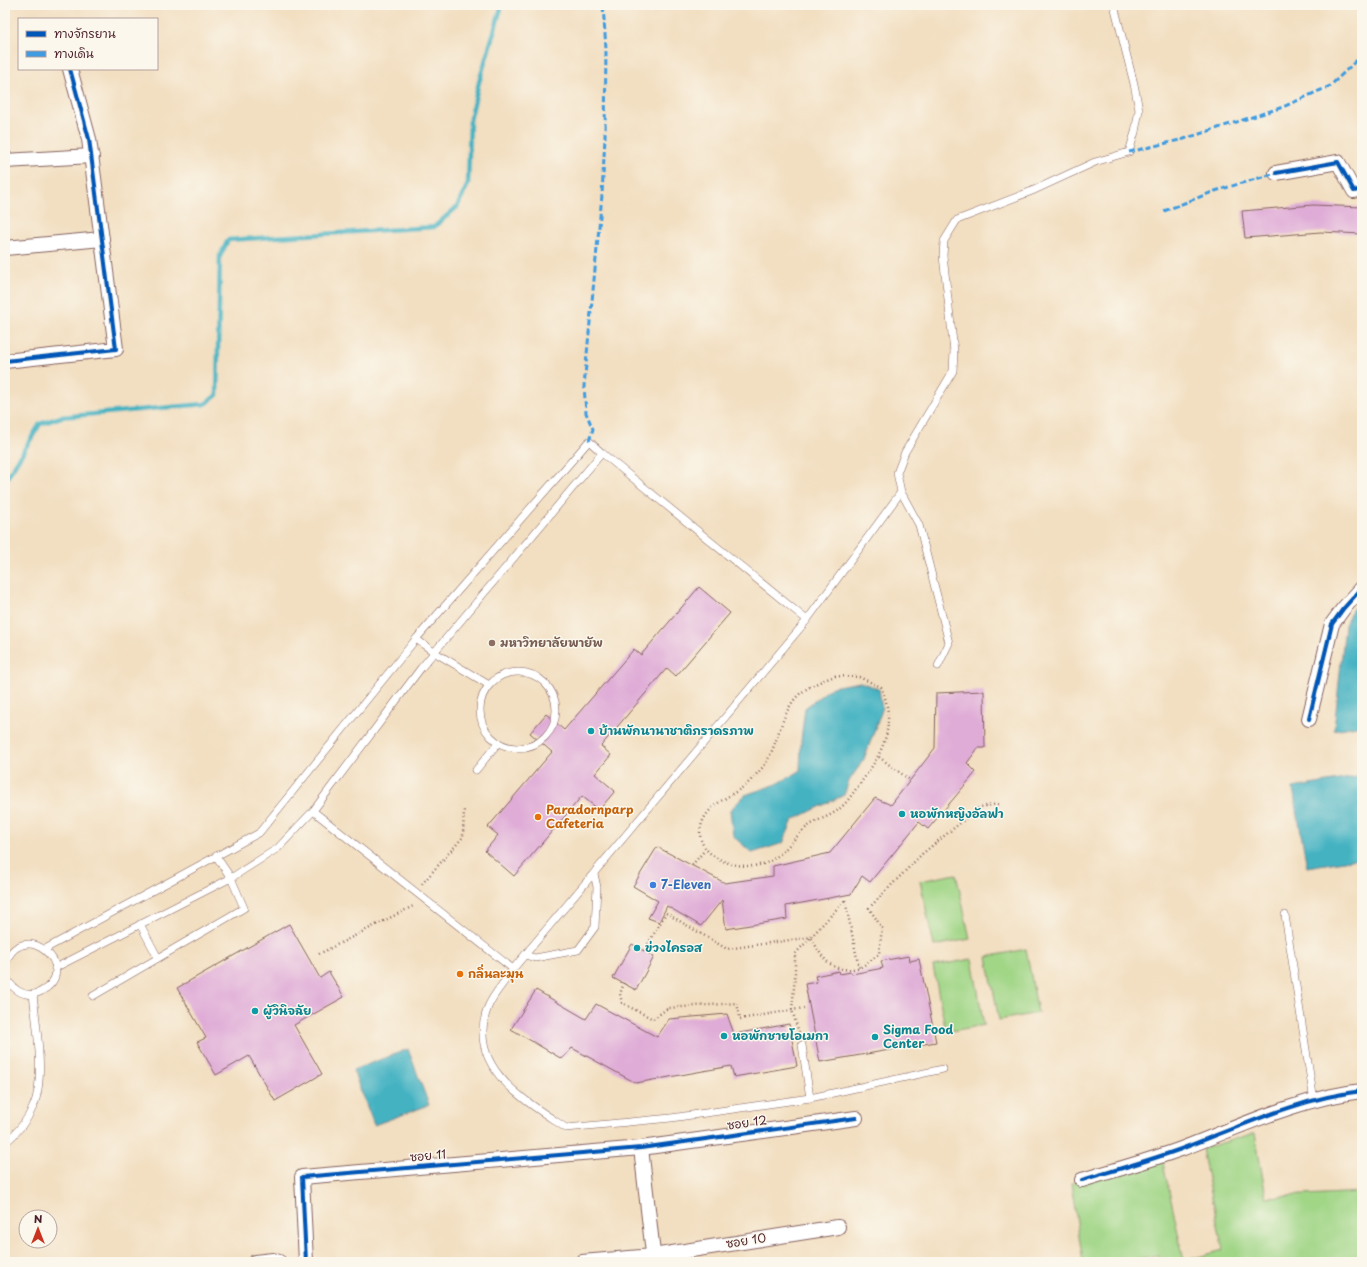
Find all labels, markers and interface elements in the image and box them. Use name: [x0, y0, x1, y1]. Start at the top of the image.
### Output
legend: [18, 18, 158, 70]
text: ทางจักรยาน: [54, 24, 116, 42]
text: ทางเดิน: [54, 44, 94, 62]
place label: มหาวิทยาลัยพายัพ: [500, 633, 603, 651]
marker: มหาวิทยาลัยพายัพ: [487, 638, 497, 648]
place label: บ้านพักนานาชาติภราดรภาพ: [599, 721, 754, 739]
marker: บ้านพักนานาชาติภราดรภาพ: [586, 726, 596, 736]
place label: Paradornparp Cafeteria: [546, 800, 634, 832]
place label: หอพักหญิงอัลฟา: [910, 804, 1004, 822]
marker: หอพักหญิงอัลฟา: [897, 809, 907, 819]
marker: Paradornparp Cafeteria: [533, 812, 543, 822]
place label: 7-Eleven: [661, 875, 711, 893]
marker: 7-Eleven: [648, 880, 658, 890]
place label: ข่วงไครอส: [645, 938, 703, 956]
marker: ข่วงไครอส: [632, 943, 642, 953]
place label: กลิ่นละมุน: [468, 964, 524, 983]
marker: กลิ่นละมุน: [455, 969, 465, 979]
place label: ผัูวินิจฉัย: [263, 1001, 311, 1020]
marker: ผัูวินิจฉัย: [250, 1006, 260, 1016]
place label: Sigma Food Center: [883, 1020, 953, 1052]
place label: หอพักชายโอเมกา: [732, 1026, 829, 1044]
marker: หอพักชายโอเมกา: [719, 1031, 729, 1041]
marker: Sigma Food Center: [870, 1032, 880, 1042]
street label: ซอย 12: [726, 1110, 768, 1134]
street label: ซอย 11: [409, 1144, 447, 1166]
north arrow: [18, 1209, 58, 1249]
text: N: [34, 1210, 43, 1227]
street label: ซอย 10: [724, 1228, 767, 1252]

